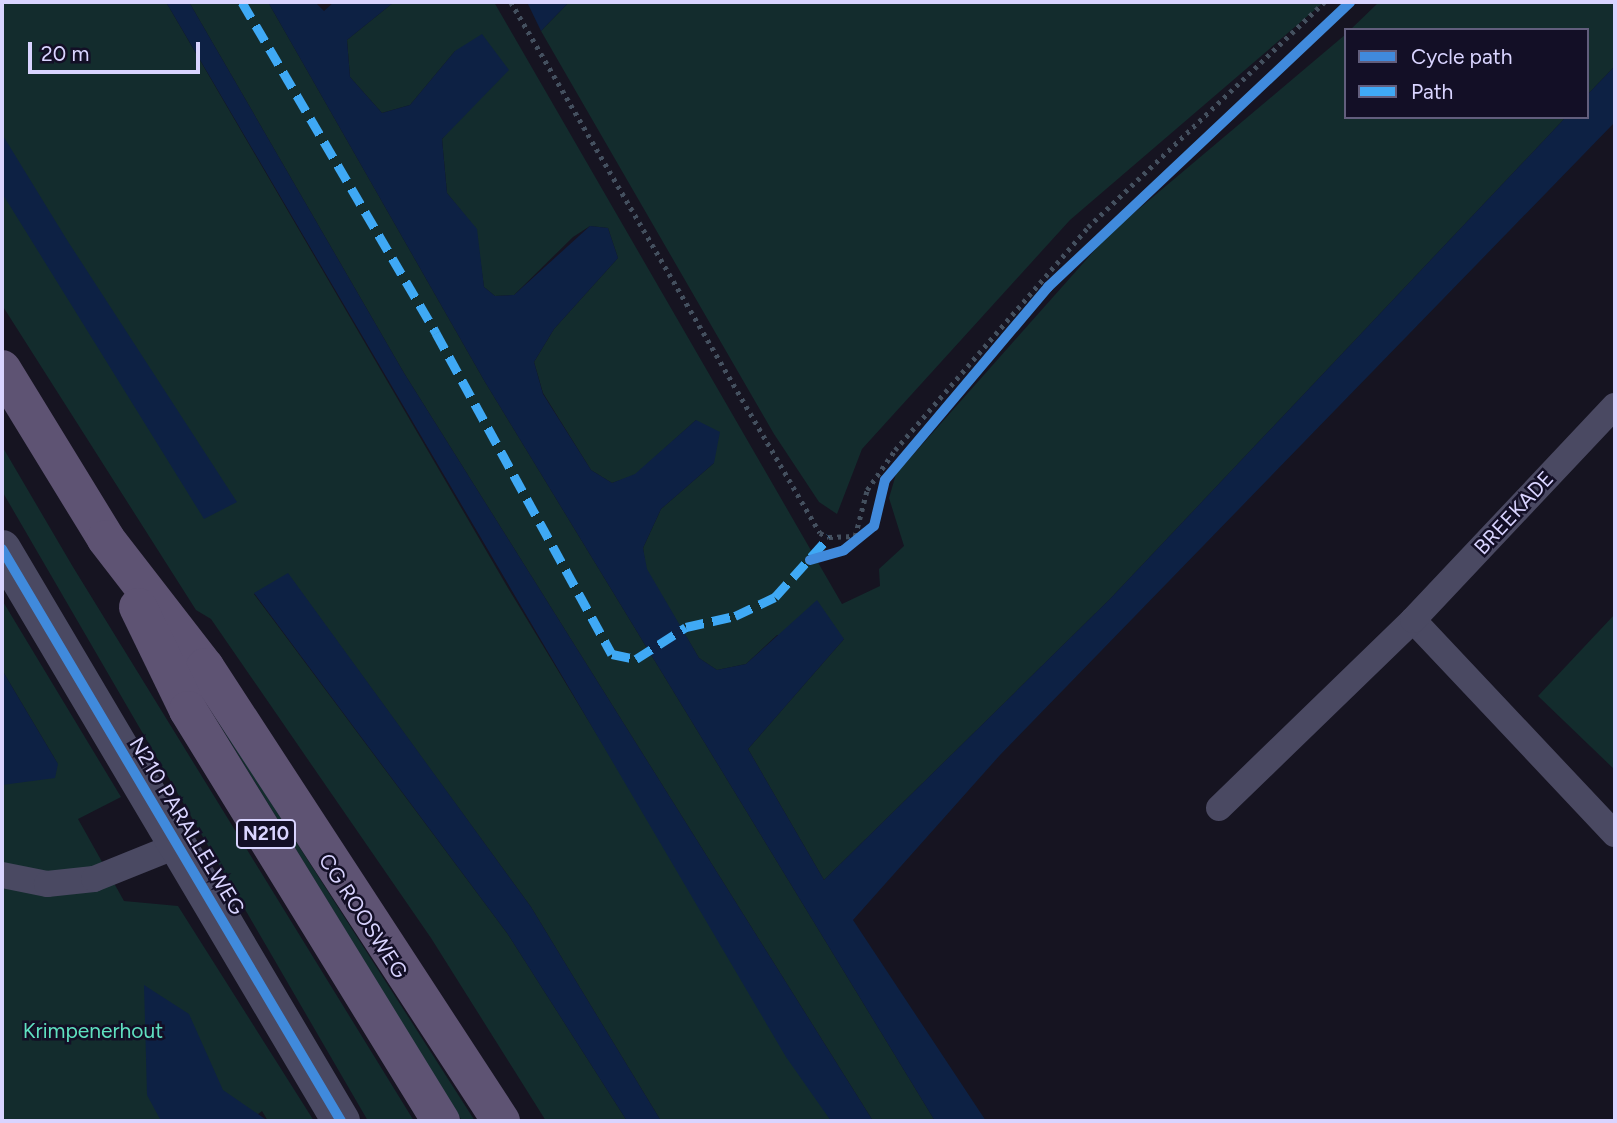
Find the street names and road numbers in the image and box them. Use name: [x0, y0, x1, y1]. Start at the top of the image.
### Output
street label: BREEKADE: [1469, 466, 1559, 560]
street label: N210 PARALLELWEG: [124, 733, 250, 919]
road number: N210: [234, 818, 298, 849]
street label: CG ROOSWEG: [313, 849, 413, 983]

